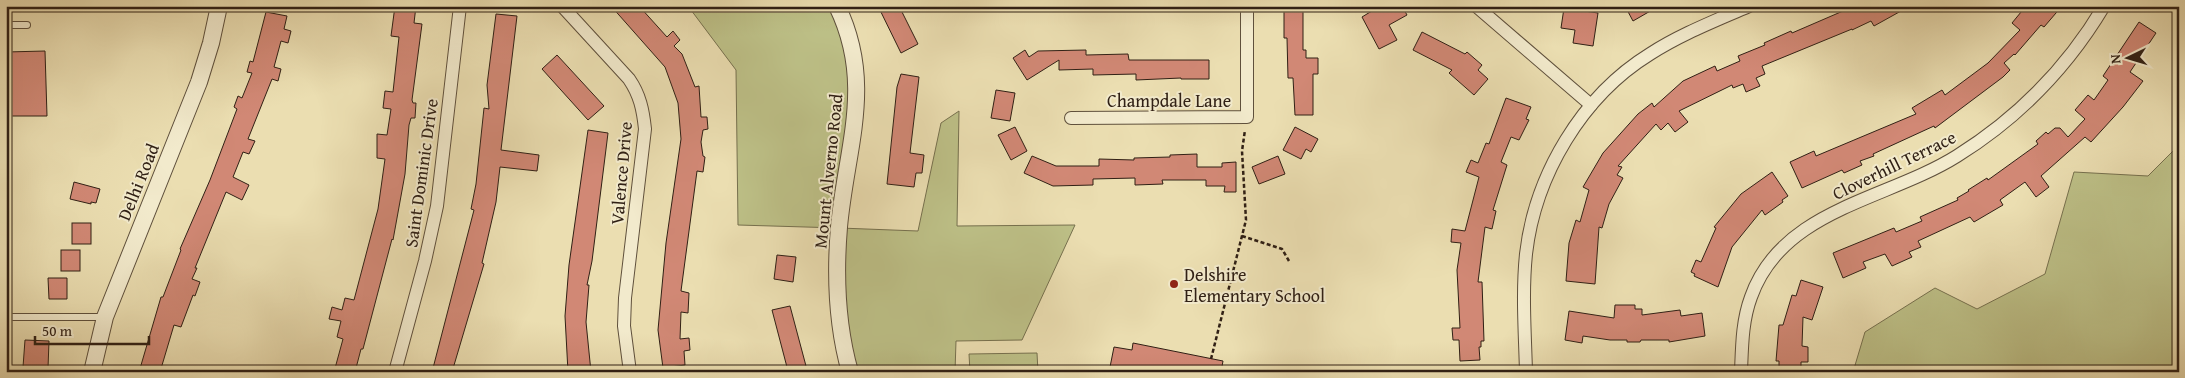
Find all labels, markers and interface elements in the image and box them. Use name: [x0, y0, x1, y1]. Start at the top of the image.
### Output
north arrow: [2102, 32, 2152, 82]
text: N: [2105, 53, 2125, 65]
street label: Champdale Lane: [1107, 87, 1231, 114]
street label: Mount Alverno Road: [806, 92, 850, 250]
street label: Saint Dominic Drive: [397, 97, 445, 249]
street label: Valence Drive: [603, 120, 639, 226]
street label: Cloverhill Terrace: [1828, 123, 1960, 207]
street label: Delhi Road: [110, 139, 166, 225]
place label: Delshire Elementary School: [1184, 261, 1325, 309]
marker: Delshire Elementary School: [1168, 278, 1180, 290]
scale bar: [35, 313, 149, 345]
text: 50 m: [42, 320, 73, 341]

